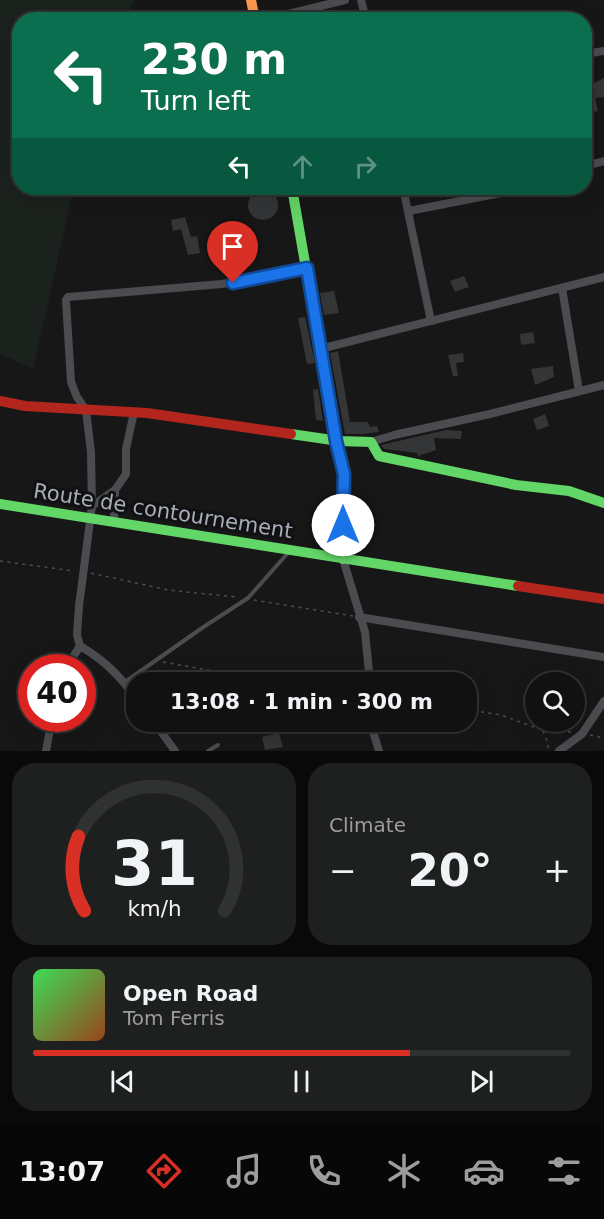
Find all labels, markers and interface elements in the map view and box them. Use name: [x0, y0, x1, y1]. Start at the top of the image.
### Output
text: 230 m: [141, 35, 287, 84]
icon: left: [42, 36, 120, 114]
text: Turn left: [141, 85, 251, 116]
icon: left: [223, 150, 256, 183]
icon: ahead: [286, 150, 319, 183]
icon: right: [349, 150, 382, 183]
pin: [207, 221, 258, 283]
icon: arrive: [216, 230, 249, 263]
street label: Route de contournement: [32, 479, 294, 543]
position arrow: [311, 493, 375, 557]
speed limit sign: 40: [18, 654, 96, 732]
map controls: [525, 672, 585, 732]
button: search: [525, 672, 585, 732]
text: 13:08 · 1 min · 300 m: [170, 689, 433, 714]
text: Climate: [329, 813, 406, 837]
text: 31: [111, 827, 197, 900]
text: 20°: [407, 844, 493, 897]
text: −: [329, 851, 357, 890]
text: +: [543, 851, 571, 890]
text: km/h: [127, 896, 181, 921]
text: Open Road: [123, 981, 258, 1006]
text: Tom Ferris: [123, 1006, 225, 1030]
icon: previous: [106, 1065, 139, 1098]
icon: pause: [285, 1065, 318, 1098]
icon: next: [465, 1065, 498, 1098]
icon: directions: [143, 1150, 185, 1192]
icon: music: [223, 1150, 265, 1192]
icon: phone: [303, 1150, 345, 1192]
icon: climate: [383, 1150, 425, 1192]
icon: car: [463, 1150, 505, 1192]
icon: filters: [543, 1150, 585, 1192]
text: 13:07: [19, 1156, 105, 1187]

